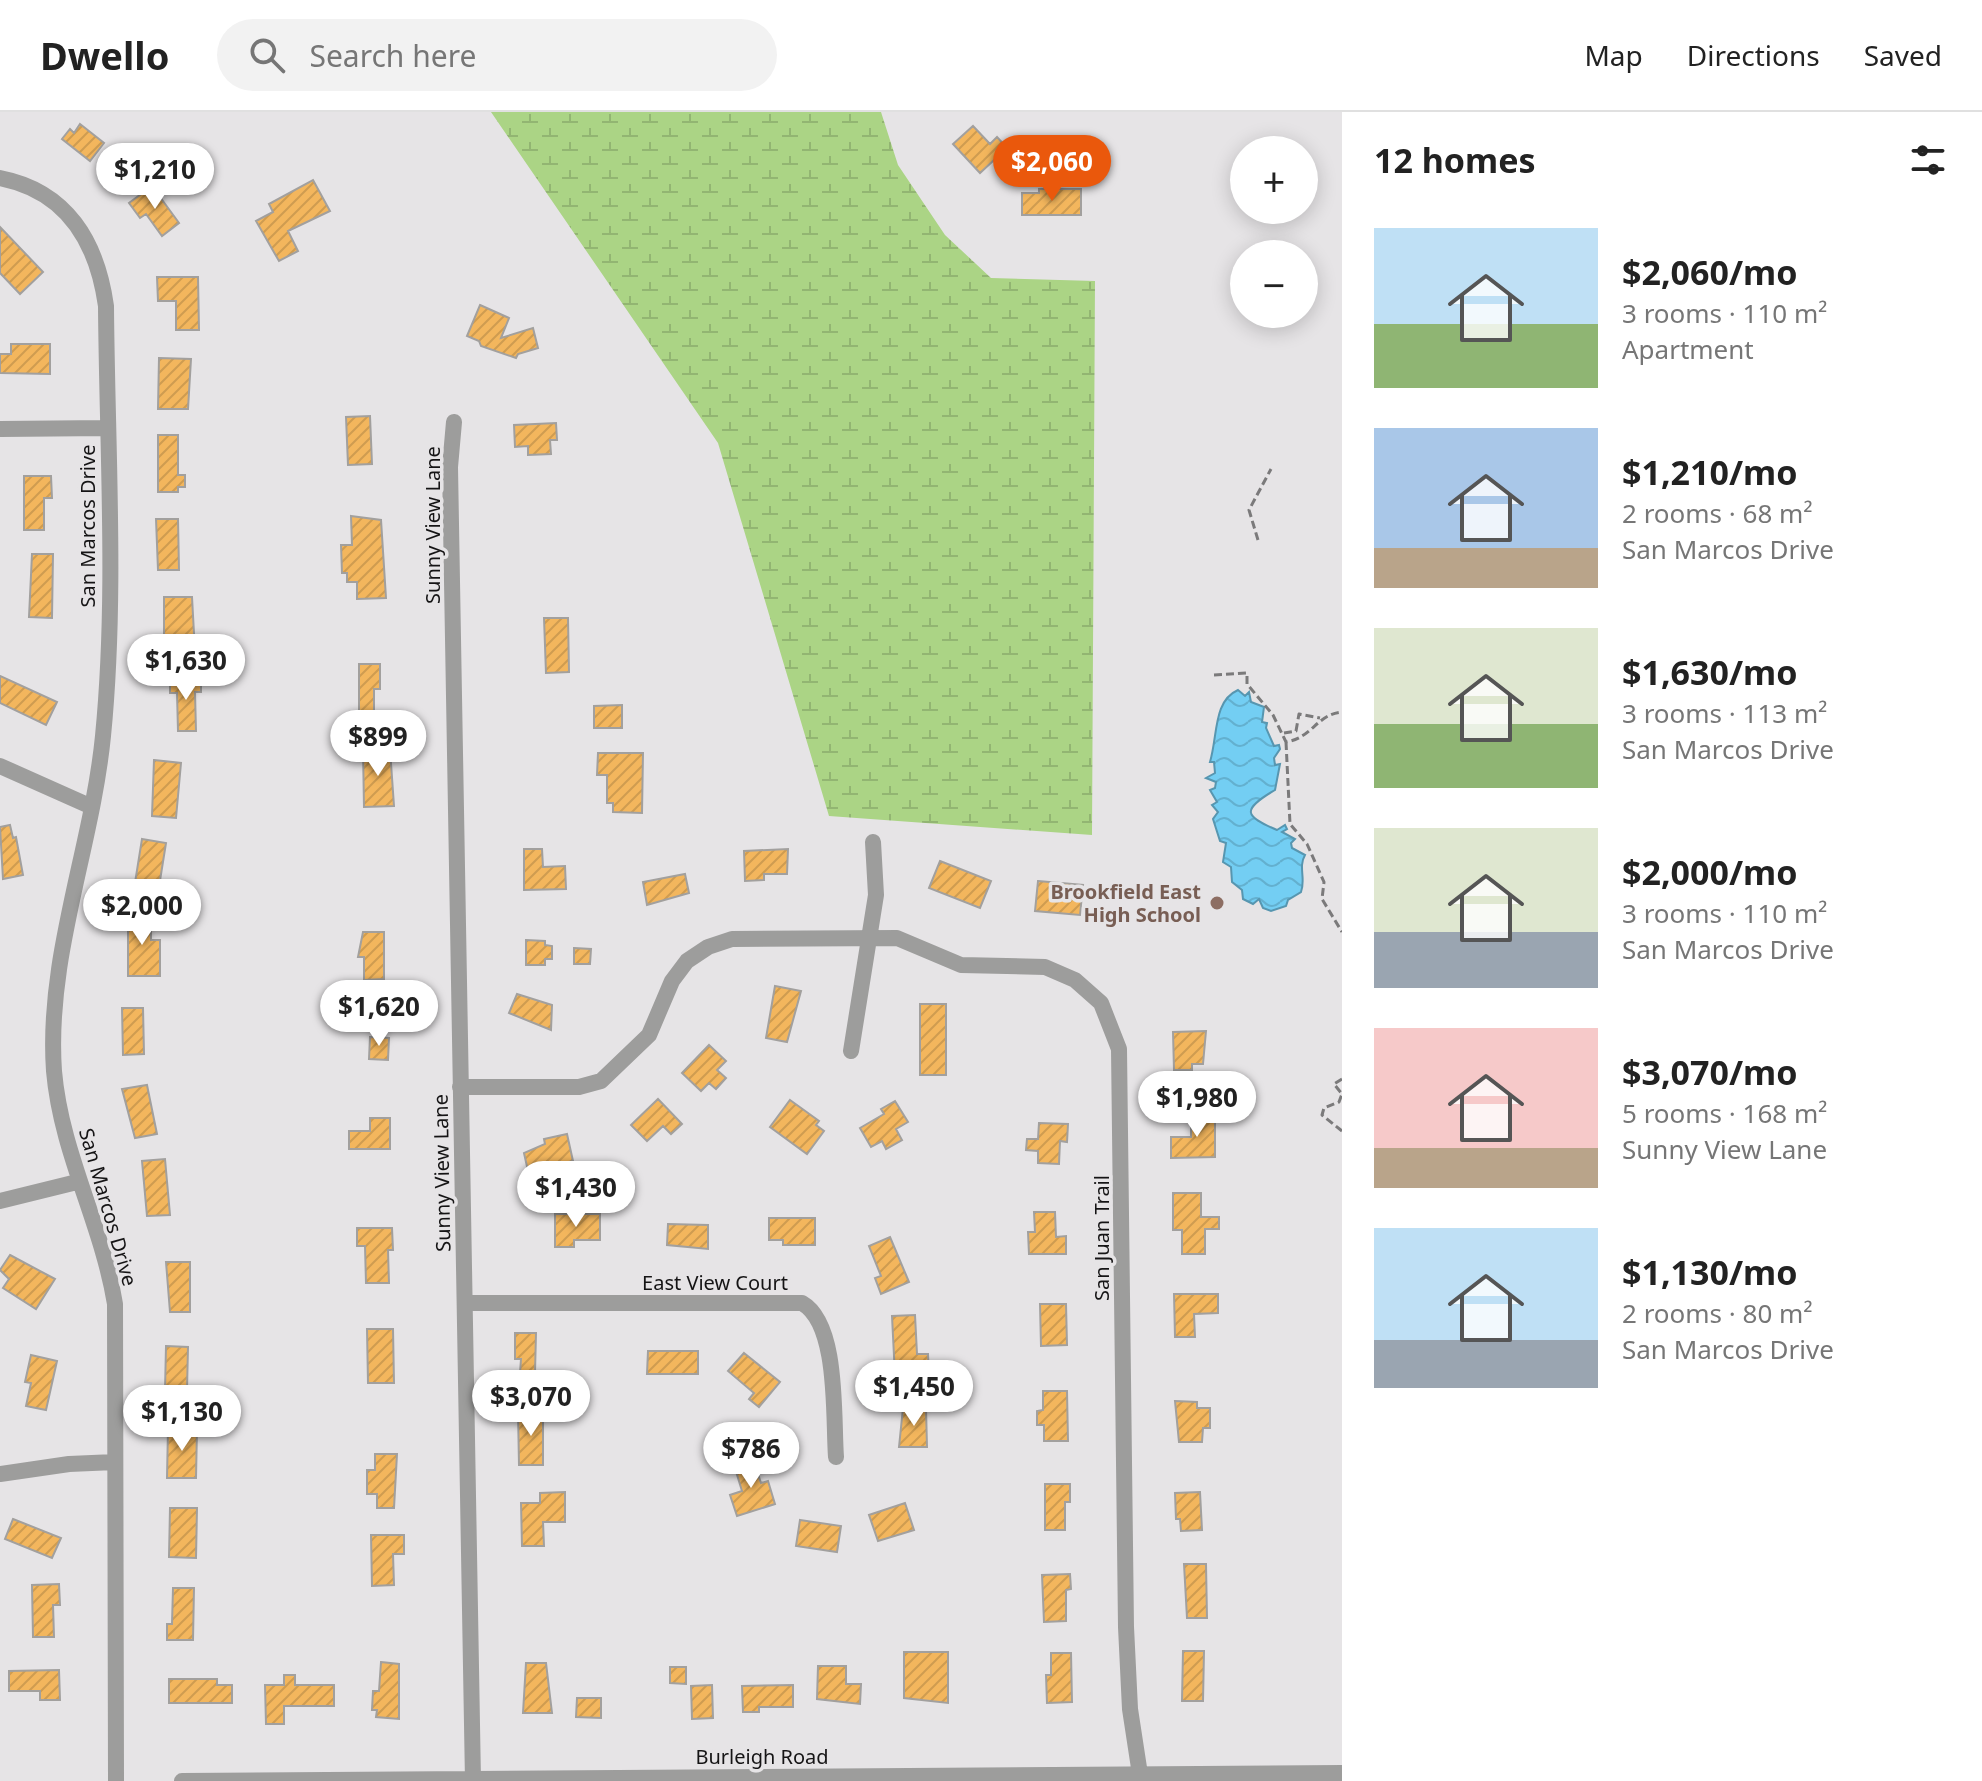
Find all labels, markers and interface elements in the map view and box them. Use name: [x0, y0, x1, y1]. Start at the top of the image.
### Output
search box: [217, 19, 777, 91]
text: Dwello: [40, 29, 169, 81]
icon: search: [245, 33, 289, 77]
text: Search here: [309, 35, 476, 76]
text: Map: [1584, 36, 1643, 74]
text: Directions: [1687, 36, 1820, 74]
text: Saved: [1864, 36, 1942, 74]
pin: $2,060: [987, 135, 1117, 203]
map controls: [1230, 136, 1318, 328]
button: +: [1230, 136, 1318, 224]
text: 12 homes: [1374, 137, 1536, 183]
icon: filters: [1906, 138, 1950, 182]
pin: $1,210: [90, 143, 220, 211]
text: $2,060: [1011, 143, 1093, 179]
text: $1,210: [114, 151, 196, 187]
button: −: [1230, 240, 1318, 328]
text: $2,060/mo: [1622, 249, 1797, 295]
icon: home: [1438, 260, 1534, 356]
text: 3 rooms · 110 m²: [1622, 295, 1827, 331]
text: Apartment: [1622, 331, 1754, 367]
street label: San Marcos Drive: [74, 445, 101, 607]
street label: Sunny View Lane: [419, 446, 446, 604]
text: $1,210/mo: [1622, 449, 1797, 495]
icon: home: [1438, 460, 1534, 556]
text: 2 rooms · 68 m²: [1622, 495, 1812, 531]
text: San Marcos Drive: [1622, 531, 1834, 567]
pin: $1,630: [121, 634, 251, 702]
text: $1,630: [145, 642, 227, 678]
text: $1,630/mo: [1622, 649, 1797, 695]
icon: home: [1438, 660, 1534, 756]
text: 3 rooms · 113 m²: [1622, 695, 1827, 731]
pin: $899: [331, 710, 425, 778]
text: $899: [348, 718, 408, 754]
text: San Marcos Drive: [1622, 731, 1834, 767]
text: $2,000/mo: [1622, 849, 1797, 895]
icon: home: [1438, 860, 1534, 956]
place label: Brookfield East High School: [1050, 878, 1201, 928]
pin: $2,000: [77, 879, 207, 947]
text: $2,000: [101, 887, 183, 923]
marker: Brookfield East High School: [1208, 894, 1226, 912]
text: 3 rooms · 110 m²: [1622, 895, 1827, 931]
text: San Marcos Drive: [1622, 931, 1834, 967]
pin: $1,620: [314, 980, 444, 1048]
text: $1,620: [338, 988, 420, 1024]
text: $3,070/mo: [1622, 1049, 1797, 1095]
icon: home: [1438, 1060, 1534, 1156]
pin: $1,980: [1132, 1071, 1262, 1139]
text: $1,980: [1156, 1079, 1238, 1115]
street label: Sunny View Lane: [427, 1094, 456, 1252]
text: 5 rooms · 168 m²: [1622, 1095, 1827, 1131]
street label: San Marcos Drive: [73, 1125, 144, 1289]
text: Sunny View Lane: [1622, 1131, 1827, 1167]
pin: $1,430: [511, 1161, 641, 1229]
text: $1,430: [535, 1169, 617, 1205]
street label: San Juan Trail: [1088, 1175, 1115, 1301]
text: $1,130/mo: [1622, 1249, 1797, 1295]
icon: home: [1438, 1260, 1534, 1356]
street label: East View Court: [642, 1269, 788, 1296]
text: 2 rooms · 80 m²: [1622, 1295, 1812, 1331]
text: San Marcos Drive: [1622, 1331, 1834, 1367]
pin: $1,450: [849, 1360, 979, 1428]
text: $1,450: [873, 1368, 955, 1404]
pin: $3,070: [466, 1370, 596, 1438]
text: $3,070: [490, 1378, 572, 1414]
pin: $1,130: [117, 1385, 247, 1453]
text: $1,130: [141, 1393, 223, 1429]
pin: $786: [704, 1422, 798, 1490]
text: $786: [721, 1430, 781, 1466]
street label: Burleigh Road: [695, 1743, 829, 1770]

